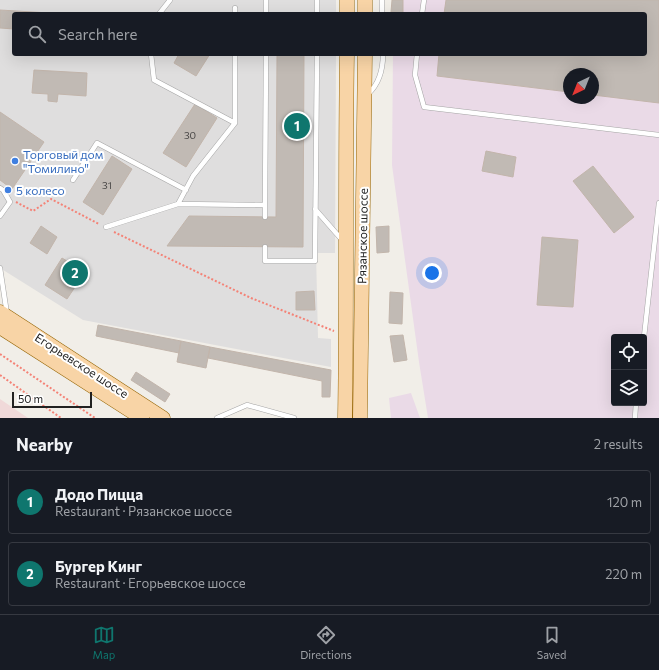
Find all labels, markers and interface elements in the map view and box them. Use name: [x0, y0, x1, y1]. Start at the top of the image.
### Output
search box: [12, 12, 647, 56]
icon: search: [26, 23, 48, 45]
text: Search here: [58, 25, 137, 43]
north arrow: [563, 68, 599, 104]
pin: 1: [284, 111, 310, 141]
house number: 30: [184, 129, 196, 141]
place label: Торговый дом "Томилино": [23, 147, 103, 175]
marker: Торговый дом "Томилино": [10, 156, 20, 166]
house number: 31: [102, 179, 112, 191]
place label: 5 колесо: [16, 183, 65, 197]
marker: 5 колесо: [3, 185, 13, 195]
street label: Рязанское шоссе: [354, 188, 370, 284]
pin: 2: [62, 258, 88, 288]
your location: [422, 263, 442, 283]
street label: Егорьевское шоссе: [33, 330, 131, 400]
map controls: [611, 334, 647, 406]
button: locate: [611, 334, 647, 370]
button: layers: [611, 370, 647, 406]
scale bar: [12, 390, 92, 409]
text: 50 m: [18, 392, 43, 405]
text: Nearby: [16, 434, 73, 455]
text: 2 results: [594, 436, 643, 452]
text: Додо Пицца: [55, 485, 143, 503]
text: 1: [27, 494, 33, 510]
text: 120 m: [607, 494, 642, 510]
text: Restaurant · Рязанское шоссе: [55, 503, 232, 519]
text: Бургер Кинг: [55, 557, 142, 575]
text: 2: [26, 566, 34, 582]
text: 220 m: [605, 566, 642, 582]
text: Restaurant · Егорьевское шоссе: [55, 575, 246, 591]
tab: Map: [93, 624, 115, 661]
tab: Directions: [300, 624, 352, 661]
tab: Saved: [537, 624, 566, 661]

